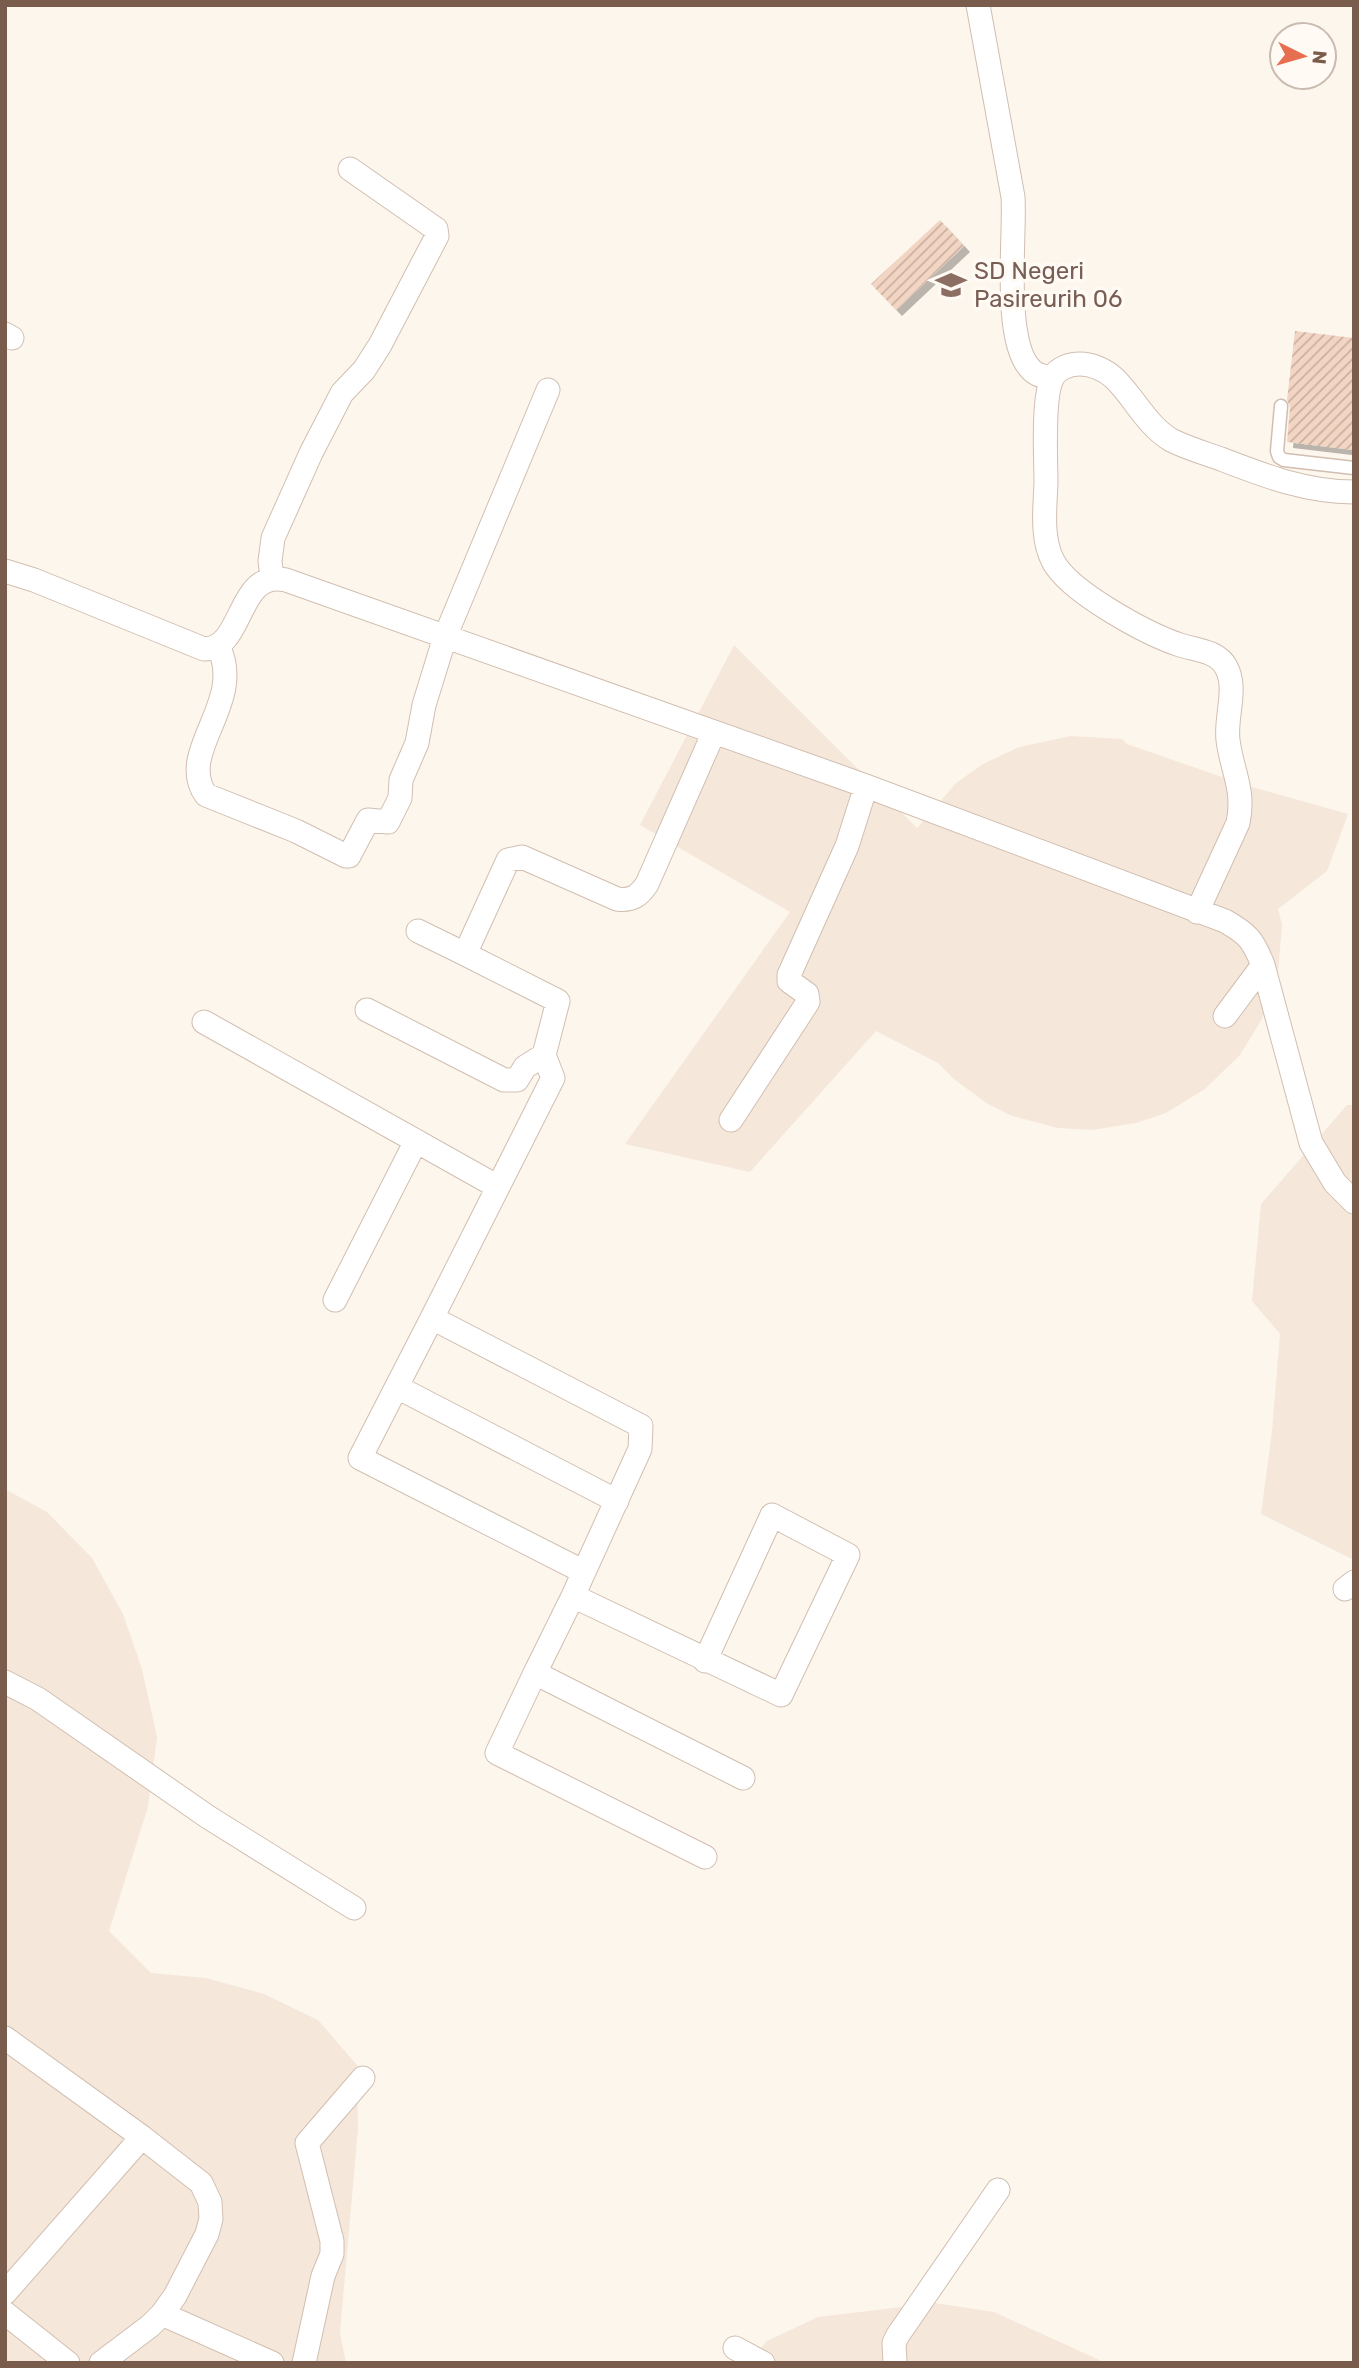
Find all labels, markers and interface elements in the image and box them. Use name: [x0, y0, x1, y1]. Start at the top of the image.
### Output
north arrow: [1268, 21, 1338, 91]
text: N: [1307, 50, 1331, 65]
place label: SD Negeri Pasireurih 06: [974, 257, 1122, 313]
school or university icon: SD Negeri Pasireurih 06: [934, 268, 968, 302]

